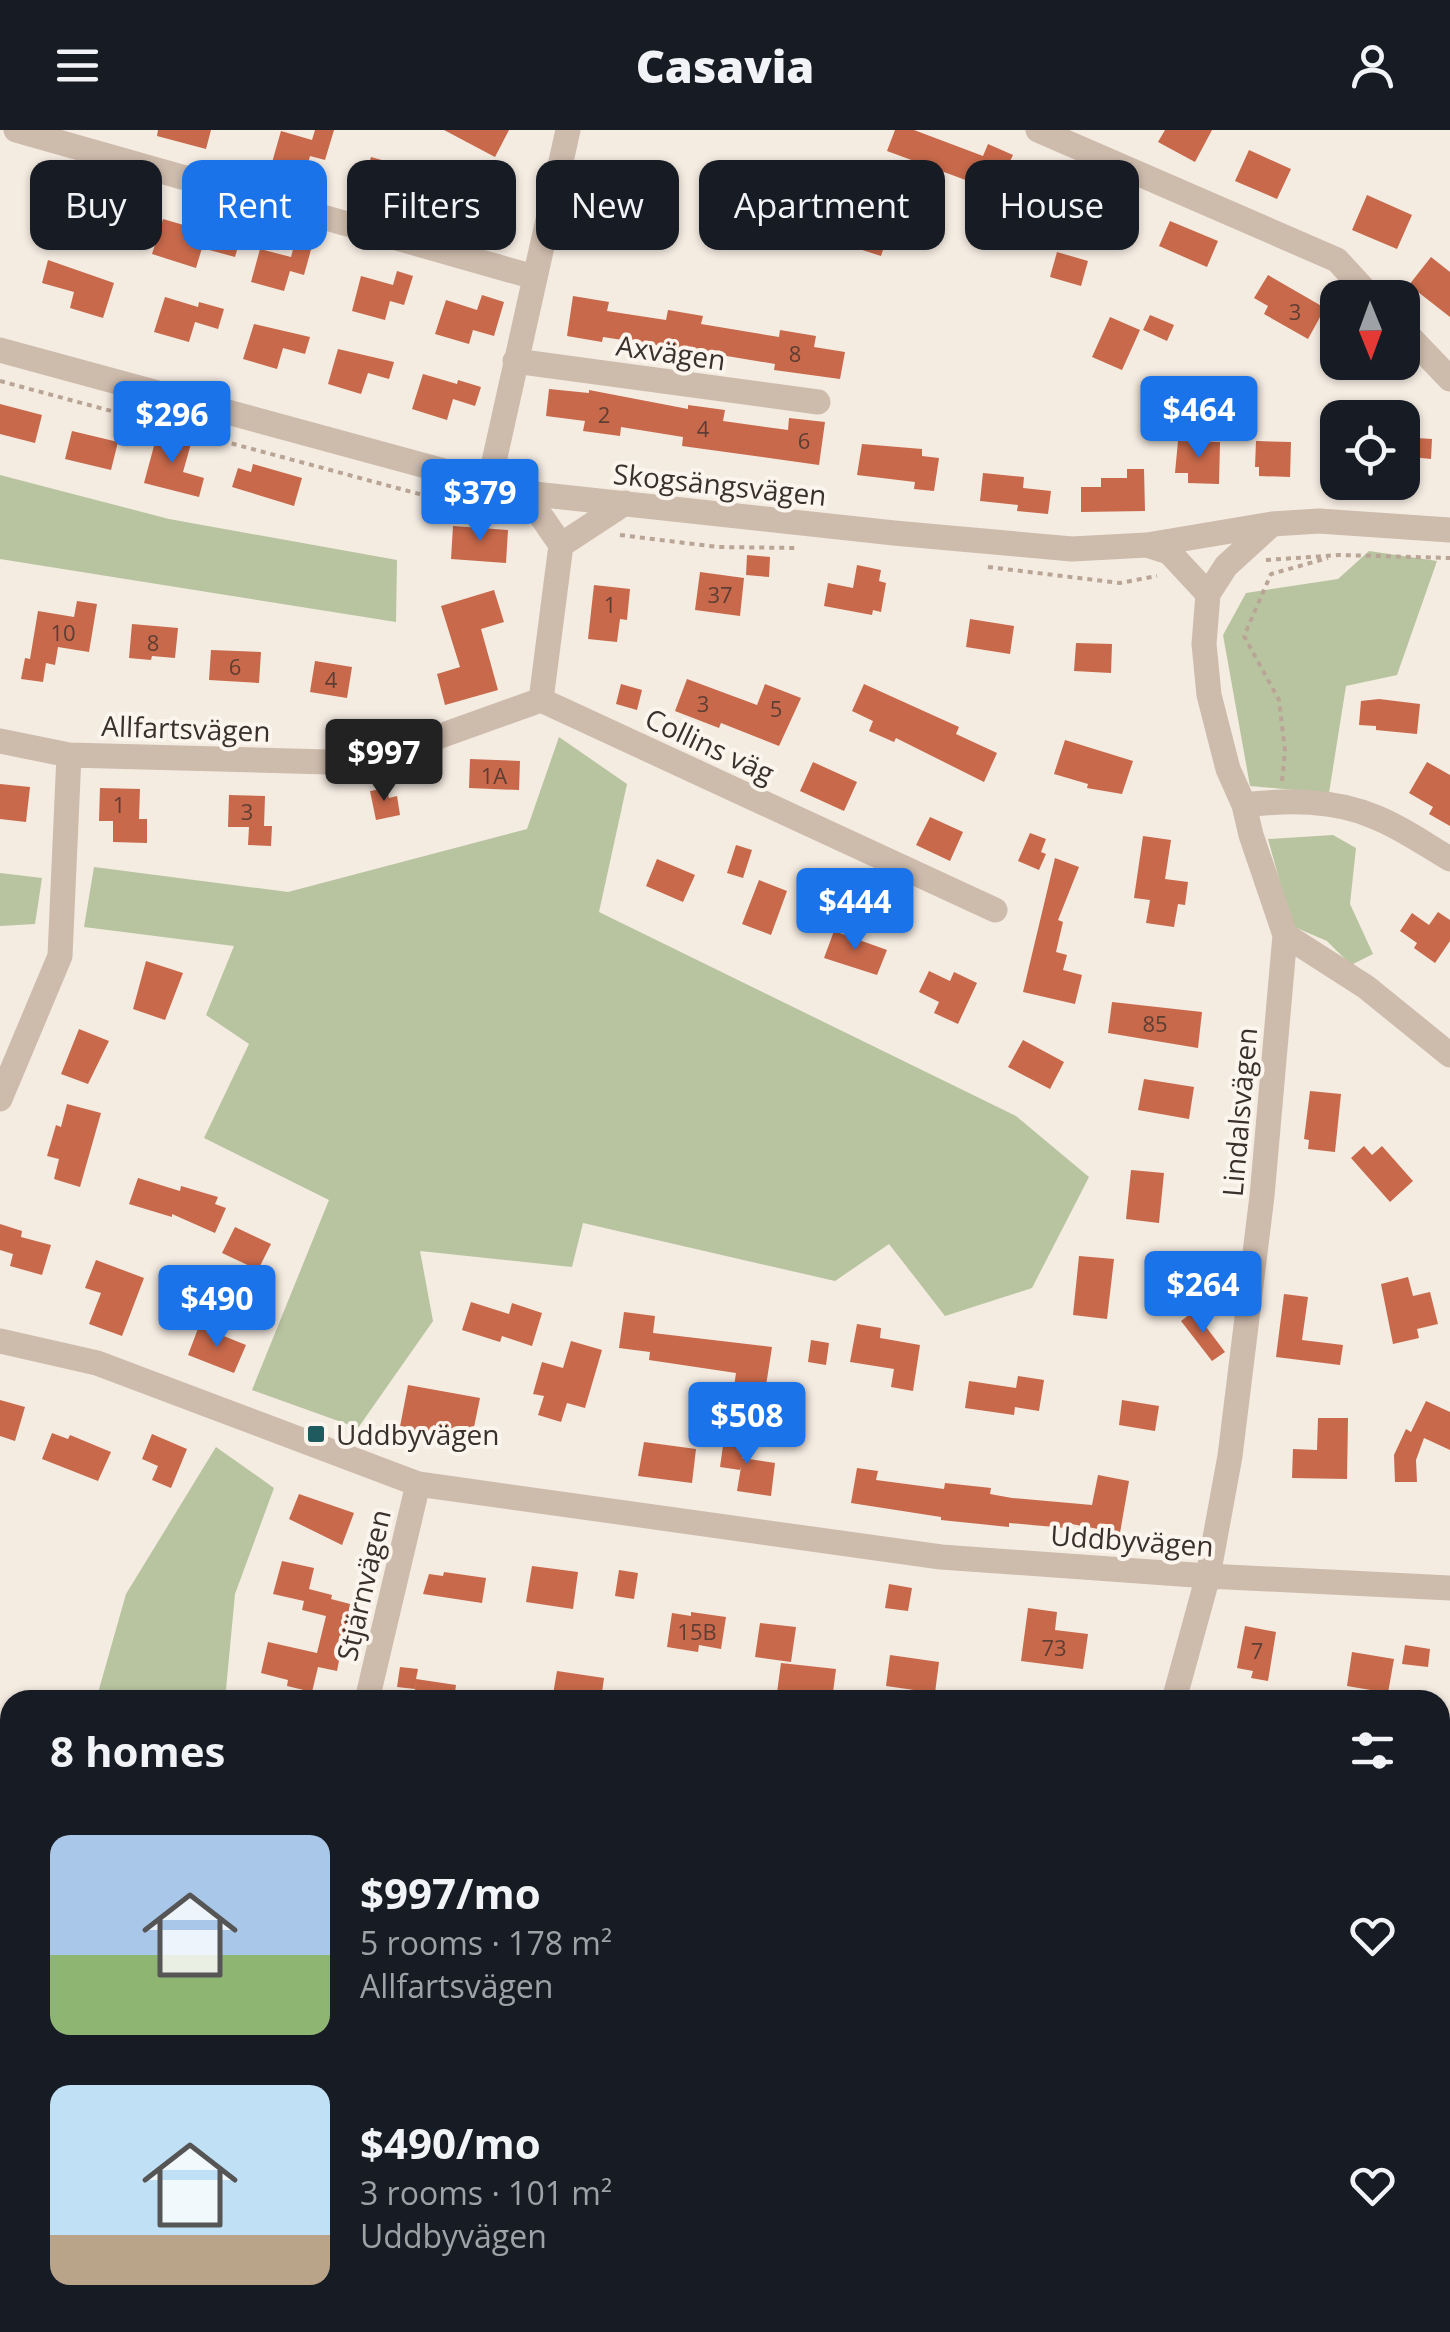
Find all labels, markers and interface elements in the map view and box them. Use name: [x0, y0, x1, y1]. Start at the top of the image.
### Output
text: Casavia: [636, 35, 814, 96]
icon: menu: [50, 38, 105, 93]
icon: person: [1345, 38, 1400, 93]
chip: Buy: [30, 160, 162, 250]
chip: Rent: [182, 160, 327, 250]
chip: Filters: [347, 160, 516, 250]
chip: New: [536, 160, 679, 250]
chip: Apartment: [699, 160, 945, 250]
chip: House: [965, 160, 1139, 250]
north arrow: [1320, 280, 1420, 380]
map controls: [1320, 280, 1420, 500]
house number: 3: [1289, 296, 1301, 326]
street label: Axvägen: [614, 326, 728, 378]
house number: 8: [789, 338, 801, 368]
pin: $464: [1140, 376, 1258, 461]
pin: $296: [113, 381, 231, 466]
text: $464: [1162, 387, 1236, 430]
text: $296: [135, 392, 209, 435]
house number: 2: [598, 399, 610, 429]
button: locate: [1320, 400, 1420, 500]
house number: 4: [697, 413, 710, 443]
house number: 6: [798, 425, 810, 455]
street label: Skogsängsvägen: [611, 454, 829, 514]
pin: $379: [421, 459, 539, 544]
text: $379: [443, 470, 517, 513]
house number: 37: [707, 579, 733, 609]
house number: 1: [604, 589, 616, 619]
house number: 10: [50, 617, 76, 647]
house number: 8: [147, 627, 159, 657]
house number: 6: [229, 651, 241, 681]
house number: 4: [325, 664, 338, 694]
house number: 3: [697, 688, 709, 718]
house number: 5: [770, 693, 782, 723]
street label: Collins väg: [639, 699, 781, 791]
street label: Allfartsvägen: [101, 706, 271, 750]
pin: $997: [325, 719, 443, 804]
text: $997: [347, 730, 421, 773]
house number: 1A: [481, 760, 507, 790]
house number: 1: [113, 789, 125, 819]
house number: 3: [241, 796, 253, 826]
pin: $444: [796, 868, 914, 953]
text: $444: [818, 879, 892, 922]
house number: 85: [1142, 1008, 1168, 1038]
street label: Lindalsvägen: [1213, 1026, 1265, 1198]
pin: $264: [1144, 1251, 1262, 1336]
text: $264: [1166, 1262, 1240, 1305]
pin: $490: [158, 1265, 276, 1350]
text: $490: [180, 1276, 254, 1319]
pin: $508: [688, 1382, 806, 1467]
text: $508: [710, 1393, 784, 1436]
place label: Uddbyvägen: [336, 1415, 499, 1453]
marker: Uddbyvägen: [305, 1423, 327, 1445]
street label: Stjärnvägen: [327, 1506, 399, 1664]
street label: Uddbyvägen: [1049, 1515, 1215, 1565]
house number: 15B: [677, 1616, 717, 1646]
house number: 73: [1041, 1632, 1067, 1662]
house number: 7: [1251, 1635, 1263, 1665]
text: 8 homes: [50, 1722, 225, 1779]
icon: filters: [1345, 1723, 1400, 1778]
text: $997/mo: [360, 1864, 541, 1921]
icon: home: [130, 1875, 250, 1995]
icon: heart: [1345, 1908, 1400, 1963]
text: 5 rooms · 178 m²: [360, 1921, 612, 1964]
text: Allfartsvägen: [360, 1964, 553, 2007]
text: $490/mo: [360, 2114, 541, 2171]
icon: home: [130, 2125, 250, 2245]
icon: heart: [1345, 2158, 1400, 2213]
text: 3 rooms · 101 m²: [360, 2171, 612, 2214]
text: Uddbyvägen: [360, 2214, 547, 2257]

